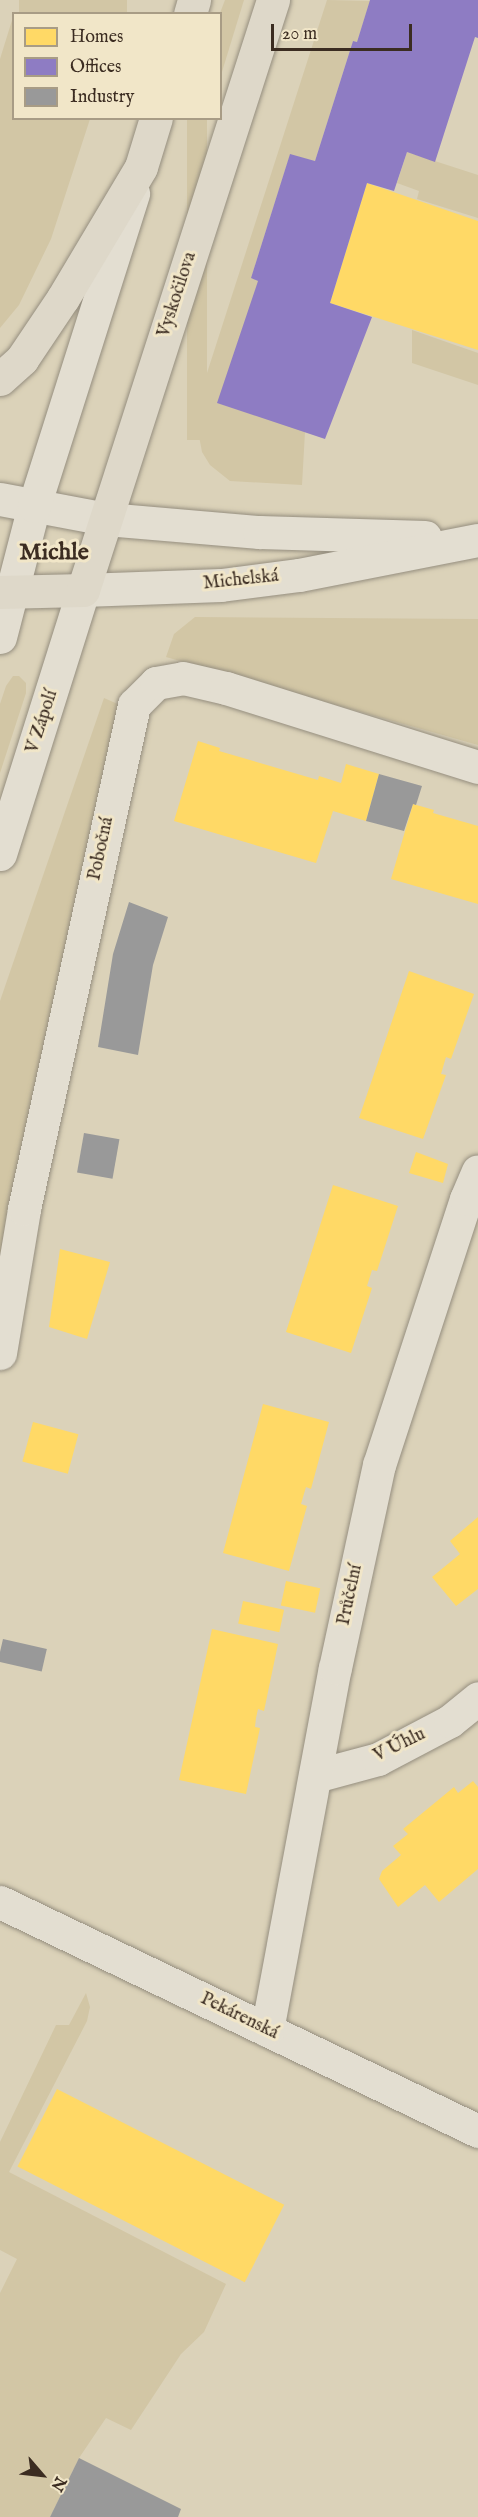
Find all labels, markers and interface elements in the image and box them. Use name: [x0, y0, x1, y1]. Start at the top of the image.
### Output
legend: [12, 12, 222, 120]
scale bar: [274, 12, 415, 50]
text: 20 m: [282, 23, 317, 46]
text: Homes: [70, 26, 123, 49]
text: Offices: [70, 56, 121, 79]
text: Industry: [70, 86, 134, 109]
street label: Vyskočilova: [154, 250, 202, 340]
district label: Michle: [19, 539, 89, 567]
street label: Michelská: [202, 566, 280, 596]
street label: V Zápolí: [23, 688, 63, 756]
street label: Pobočná: [85, 815, 119, 883]
street label: Průčelní: [334, 1563, 368, 1627]
street label: V Úhlu: [371, 1724, 429, 1768]
street label: Pekárenská: [196, 1989, 282, 2045]
north arrow: [12, 2445, 72, 2505]
text: N: [46, 2473, 70, 2494]

